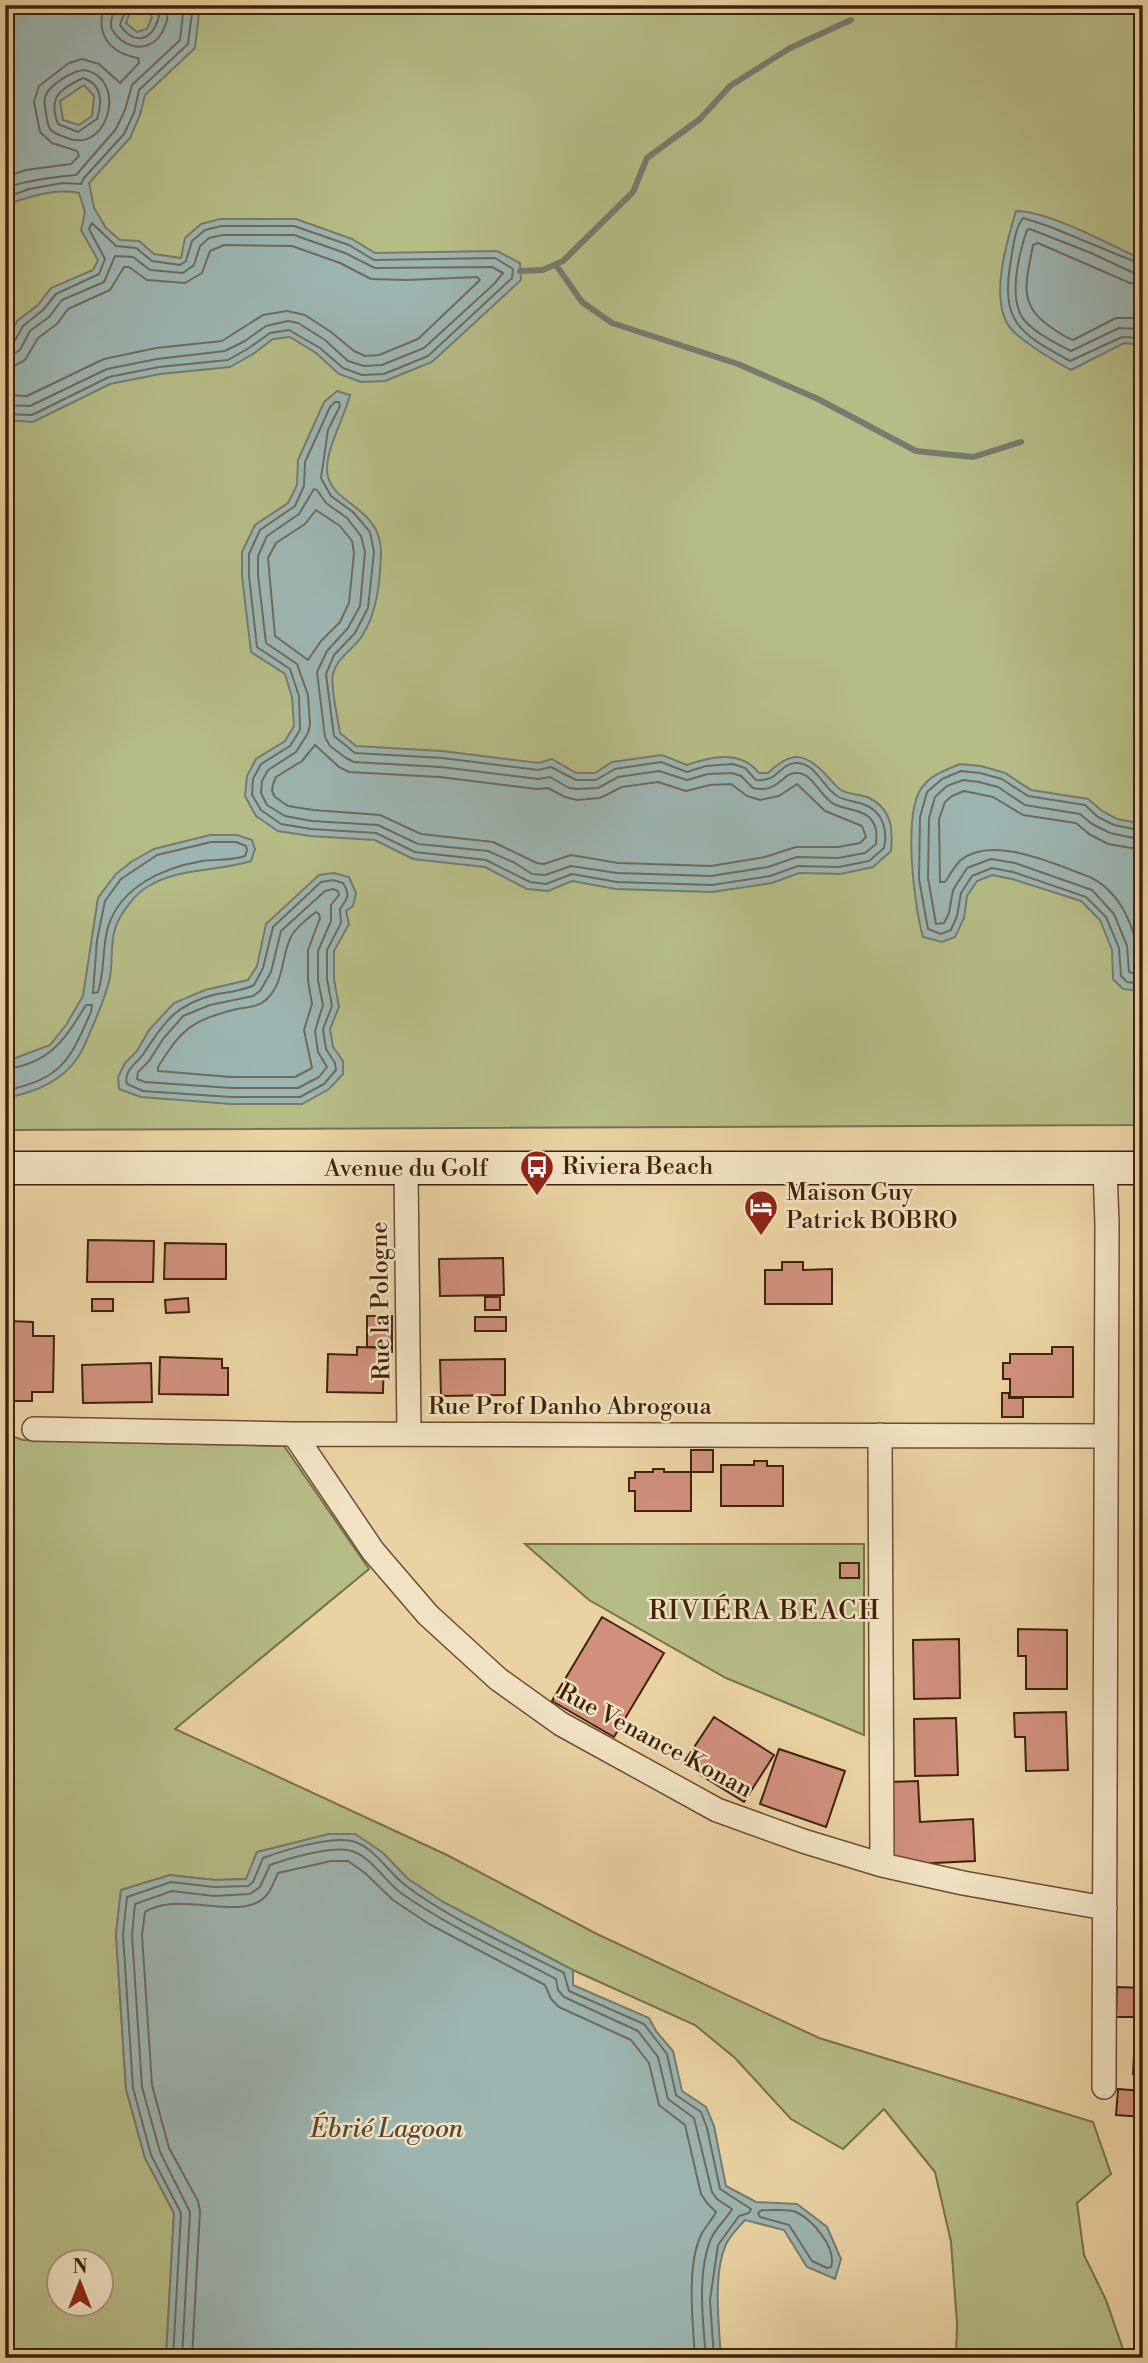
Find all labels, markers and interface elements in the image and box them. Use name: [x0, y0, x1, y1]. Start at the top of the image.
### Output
bus stop icon: Riviera Beach: [518, 1148, 556, 1197]
place label: Riviera Beach: [562, 1152, 713, 1182]
street label: Avenue du Golf: [323, 1154, 489, 1184]
place label: Maison Guy Patrick BOBRO: [786, 1178, 958, 1236]
hotel icon: Maison Guy Patrick BOBRO: [742, 1188, 780, 1237]
street label: Rue la Pologne: [365, 1221, 397, 1381]
street label: Rue Prof Danho Abrogoua: [428, 1392, 713, 1422]
district label: RIVIÉRA BEACH: [649, 1593, 881, 1627]
street label: Rue Venance Konan: [553, 1677, 757, 1805]
water label: Ébrié Lagoon: [310, 2111, 464, 2145]
north arrow: [46, 2248, 116, 2318]
text: N: [72, 2255, 88, 2279]

